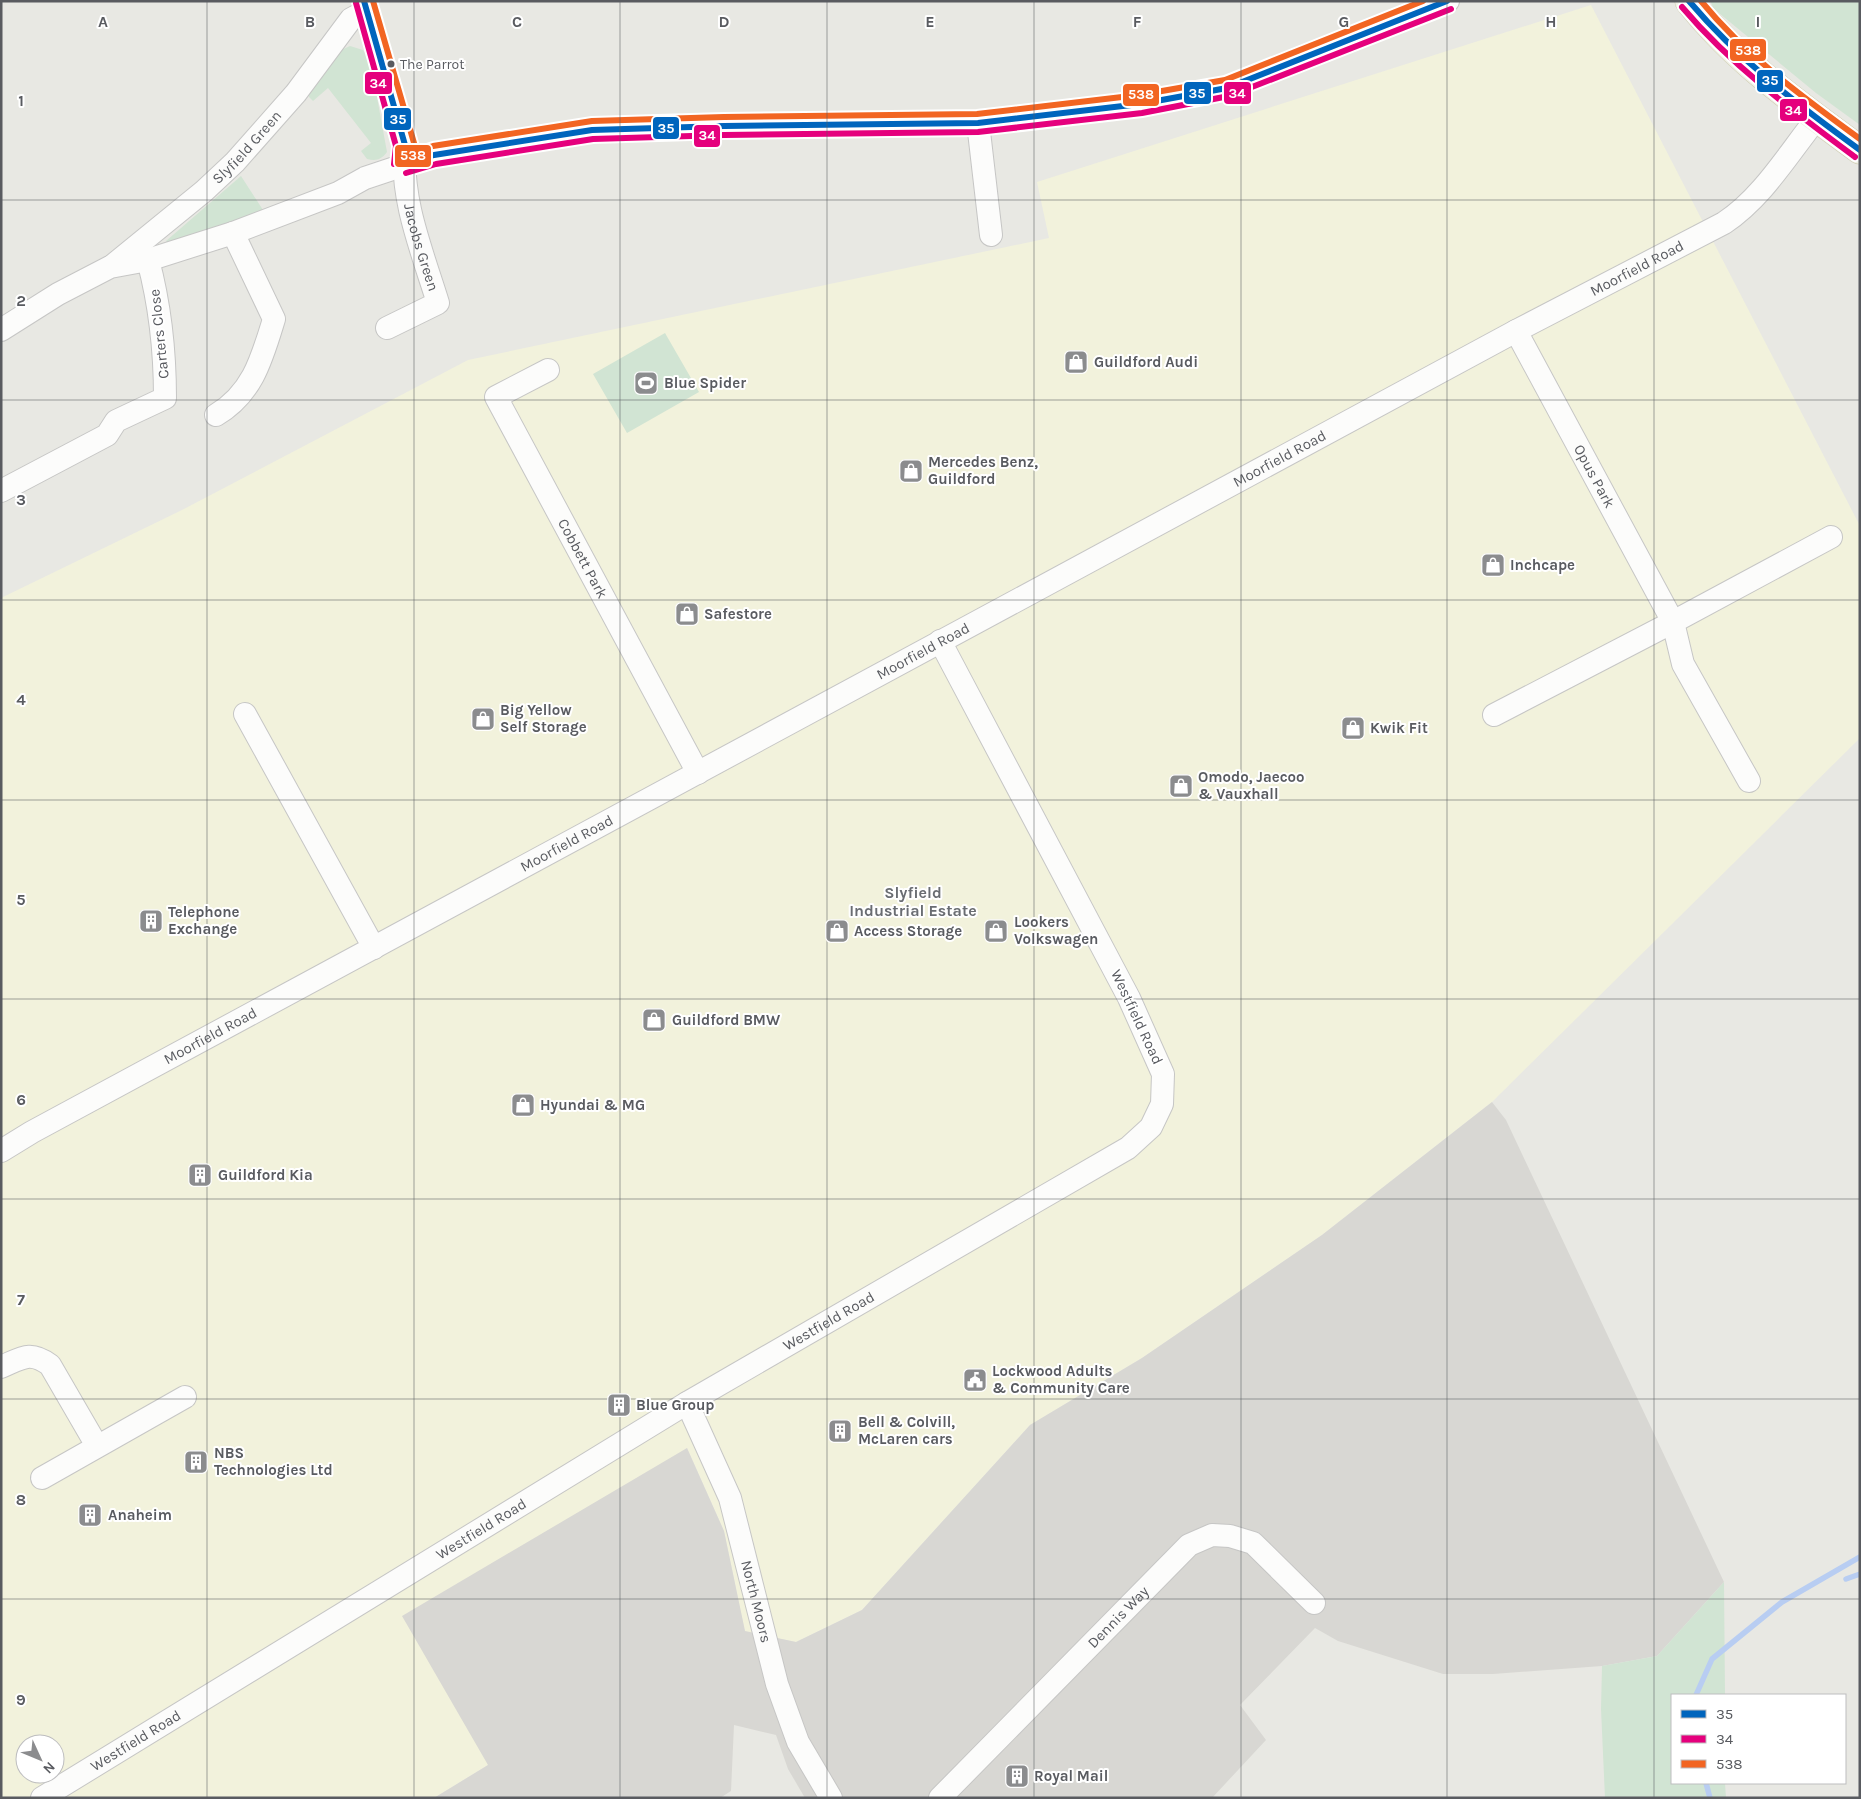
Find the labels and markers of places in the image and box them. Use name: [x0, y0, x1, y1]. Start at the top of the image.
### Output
place label: The Parrot: [400, 56, 464, 73]
marker: The Parrot: [386, 59, 396, 69]
shop icon: Guildford Audi: [1063, 349, 1089, 375]
place label: Guildford Audi: [1094, 353, 1198, 371]
sports icon: Blue Spider: [633, 370, 659, 396]
place label: Blue Spider: [664, 374, 746, 392]
place label: Mercedes Benz, Guildford: [928, 453, 1038, 488]
shop icon: Mercedes Benz, Guildford: [898, 458, 924, 484]
shop icon: Inchcape: [1480, 552, 1506, 578]
place label: Inchcape: [1510, 556, 1575, 574]
shop icon: Safestore: [674, 601, 700, 627]
place label: Safestore: [704, 605, 772, 623]
place label: Big Yellow Self Storage: [500, 701, 587, 736]
shop icon: Big Yellow Self Storage: [470, 706, 496, 732]
shop icon: Kwik Fit: [1340, 715, 1366, 741]
place label: Kwik Fit: [1370, 719, 1428, 737]
place label: Omodo, Jaecoo & Vauxhall: [1198, 768, 1305, 803]
shop icon: Omodo, Jaecoo & Vauxhall: [1168, 773, 1194, 799]
place label: Telephone Exchange: [168, 903, 240, 938]
building icon: Telephone Exchange: [138, 908, 164, 934]
place label: Lookers Volkswagen: [1014, 913, 1098, 948]
shop icon: Access Storage: [824, 918, 850, 944]
shop icon: Lookers Volkswagen: [983, 918, 1009, 944]
place label: Access Storage: [854, 922, 962, 940]
shop icon: Guildford BMW: [641, 1007, 667, 1033]
place label: Guildford BMW: [672, 1011, 781, 1029]
shop icon: Hyundai & MG: [510, 1092, 536, 1118]
place label: Hyundai & MG: [540, 1096, 645, 1114]
building icon: Guildford Kia: [187, 1162, 213, 1188]
place label: Guildford Kia: [218, 1166, 313, 1184]
place label: Lockwood Adults & Community Care: [992, 1362, 1130, 1397]
public building icon: Lockwood Adults & Community Care: [962, 1367, 988, 1393]
building icon: Blue Group: [606, 1392, 632, 1418]
place label: Blue Group: [636, 1396, 715, 1414]
place label: Bell & Colvill, McLaren cars: [858, 1413, 955, 1448]
building icon: Bell & Colvill, McLaren cars: [827, 1418, 853, 1444]
place label: NBS Technologies Ltd: [214, 1444, 333, 1479]
building icon: NBS Technologies Ltd: [183, 1449, 209, 1475]
building icon: Anaheim: [77, 1502, 103, 1528]
place label: Anaheim: [108, 1506, 172, 1524]
building icon: Royal Mail: [1004, 1763, 1030, 1789]
place label: Royal Mail: [1034, 1767, 1108, 1785]

